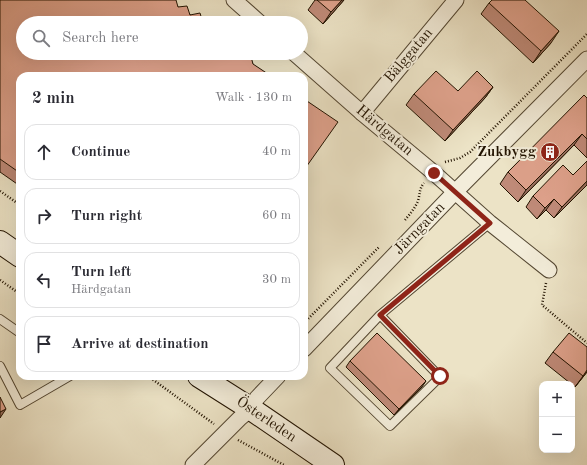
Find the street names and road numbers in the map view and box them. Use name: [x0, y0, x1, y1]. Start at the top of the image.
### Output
street label: Bälggatan: [382, 26, 436, 86]
street label: Härdgatan: [353, 103, 415, 159]
street label: Järngatan: [392, 200, 448, 258]
street label: Österleden: [233, 392, 301, 446]

